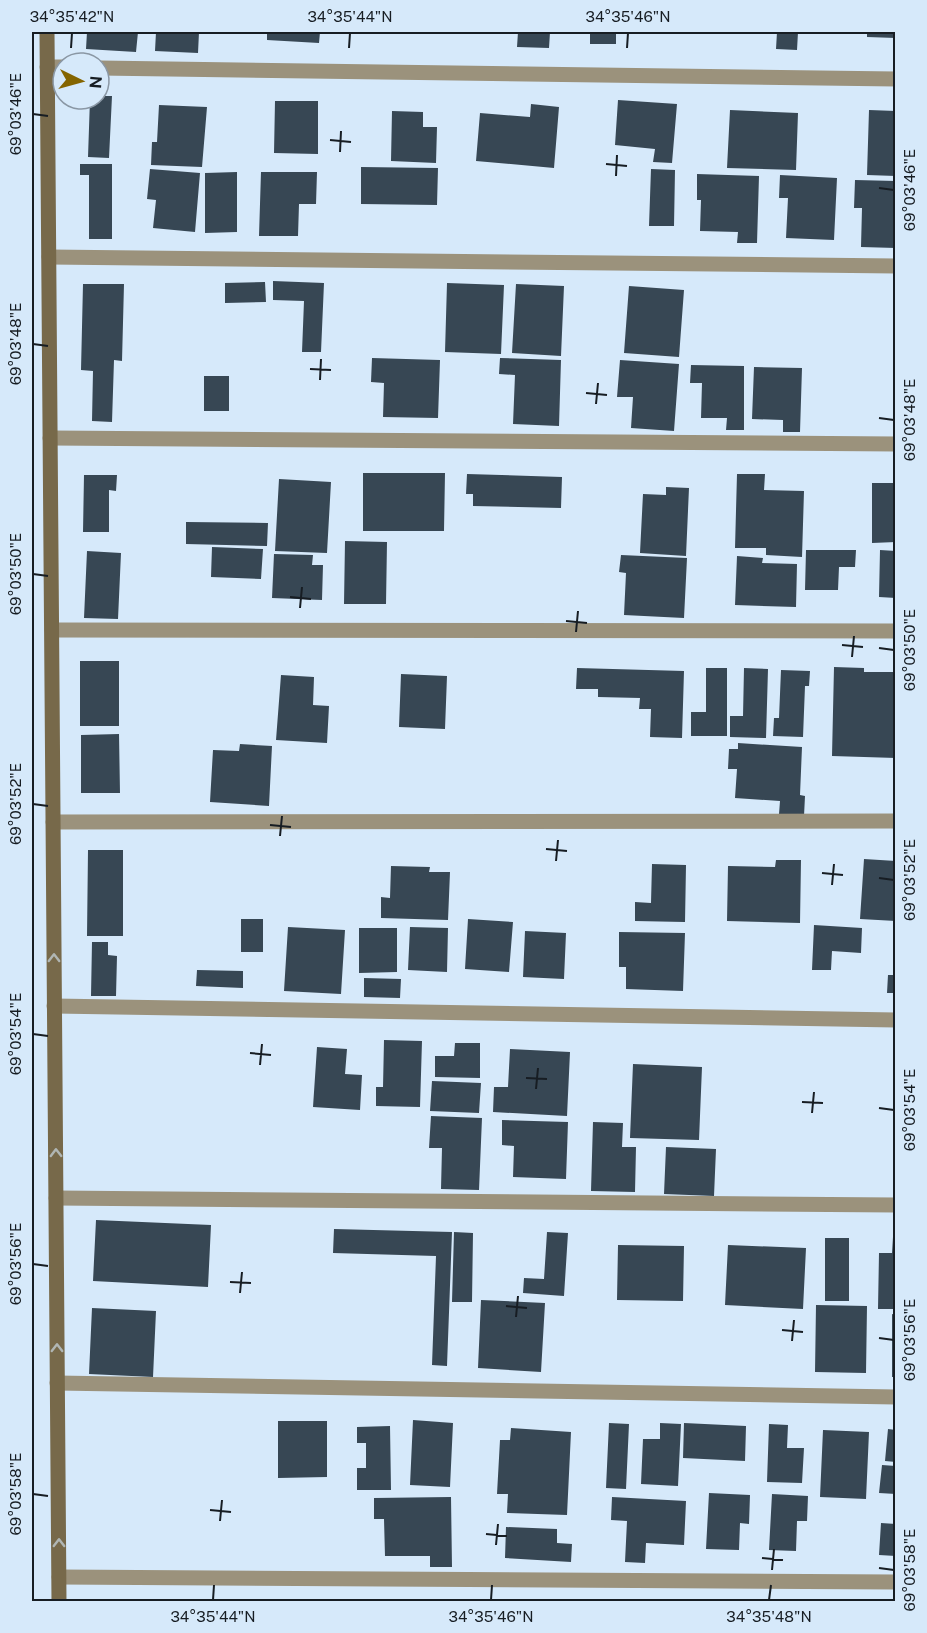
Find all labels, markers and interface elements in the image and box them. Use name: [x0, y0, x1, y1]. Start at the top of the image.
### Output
text: 34°35'42"N: [30, 8, 114, 25]
text: 34°35'44"N: [307, 8, 393, 25]
text: 34°35'46"N: [585, 8, 671, 25]
north arrow: [51, 51, 111, 111]
text: 69°03'46"E: [7, 73, 24, 155]
text: N: [85, 75, 105, 89]
text: 69°03'46"E: [901, 149, 918, 231]
text: 69°03'48"E: [7, 303, 24, 385]
text: 69°03'48"E: [901, 379, 918, 461]
text: 69°03'50"E: [7, 533, 24, 615]
text: 69°03'50"E: [901, 609, 918, 691]
text: 69°03'52"E: [7, 763, 24, 845]
text: 69°03'52"E: [901, 839, 918, 921]
one-way arrow: [48, 954, 60, 963]
text: 69°03'54"E: [7, 993, 24, 1075]
text: 69°03'54"E: [901, 1069, 918, 1151]
one-way arrow: [50, 1149, 62, 1158]
text: 69°03'56"E: [7, 1223, 24, 1305]
text: 69°03'56"E: [901, 1299, 918, 1381]
one-way arrow: [51, 1344, 63, 1353]
text: 69°03'58"E: [7, 1453, 24, 1535]
text: 69°03'58"E: [901, 1529, 918, 1611]
one-way arrow: [53, 1539, 65, 1548]
text: 34°35'44"N: [170, 1608, 256, 1625]
text: 34°35'46"N: [448, 1608, 534, 1625]
text: 34°35'48"N: [726, 1608, 812, 1625]

